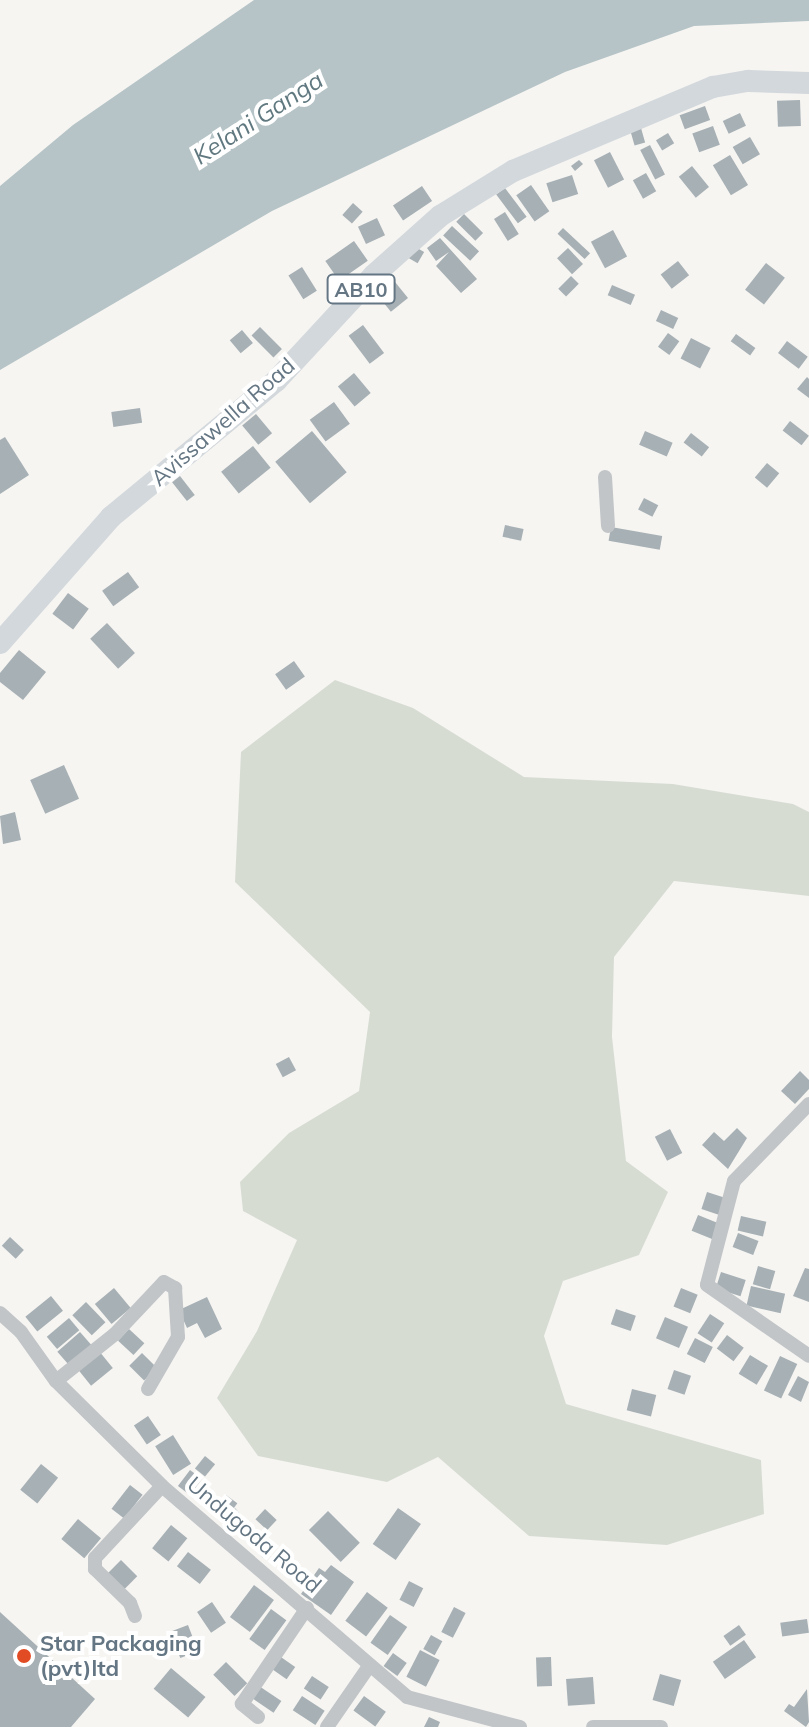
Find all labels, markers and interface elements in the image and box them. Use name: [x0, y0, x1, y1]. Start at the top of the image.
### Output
water label: Kelani Ganga: [188, 65, 328, 171]
road number: AB10: [325, 273, 397, 305]
street label: Avissawella Road: [146, 352, 300, 492]
street label: Undugoda Road: [182, 1471, 326, 1599]
place label: Star Packaging (pvt)ltd: [40, 1630, 202, 1682]
marker: Star Packaging (pvt)ltd: [15, 1647, 33, 1665]

